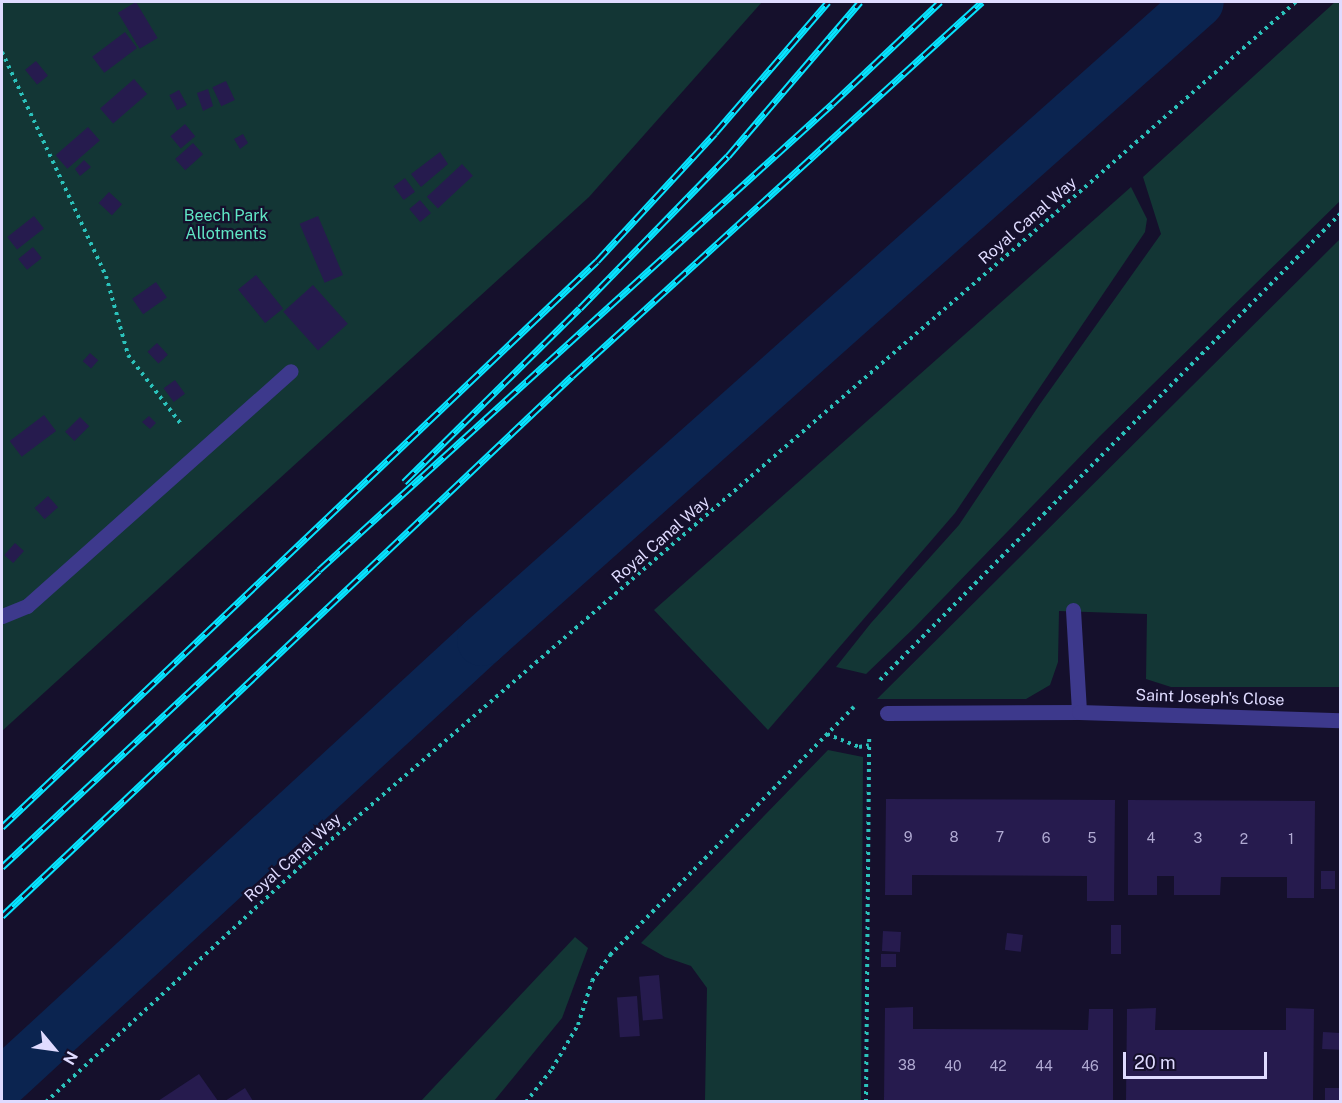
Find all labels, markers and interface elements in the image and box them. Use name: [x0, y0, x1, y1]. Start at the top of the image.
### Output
street label: Royal Canal Way: [975, 173, 1081, 269]
park label: Beech Park Allotments: [184, 206, 268, 244]
street label: Royal Canal Way: [608, 492, 714, 588]
street label: Saint Joseph's Close: [1135, 686, 1285, 710]
street label: Royal Canal Way: [241, 809, 345, 907]
house number: 9: [904, 829, 912, 845]
house number: 8: [949, 829, 959, 845]
house number: 7: [996, 829, 1004, 845]
house number: 6: [1042, 830, 1050, 846]
house number: 5: [1088, 830, 1096, 846]
house number: 4: [1147, 830, 1155, 846]
house number: 3: [1194, 830, 1202, 846]
house number: 2: [1240, 831, 1248, 847]
house number: 1: [1288, 831, 1294, 847]
north arrow: [24, 1019, 84, 1079]
scale bar: [1126, 1040, 1270, 1078]
text: N: [59, 1048, 82, 1068]
text: 20 m: [1134, 1052, 1176, 1073]
house number: 38: [898, 1057, 916, 1073]
house number: 40: [944, 1058, 962, 1074]
house number: 42: [989, 1058, 1007, 1074]
house number: 44: [1035, 1058, 1053, 1074]
house number: 46: [1081, 1058, 1099, 1074]

